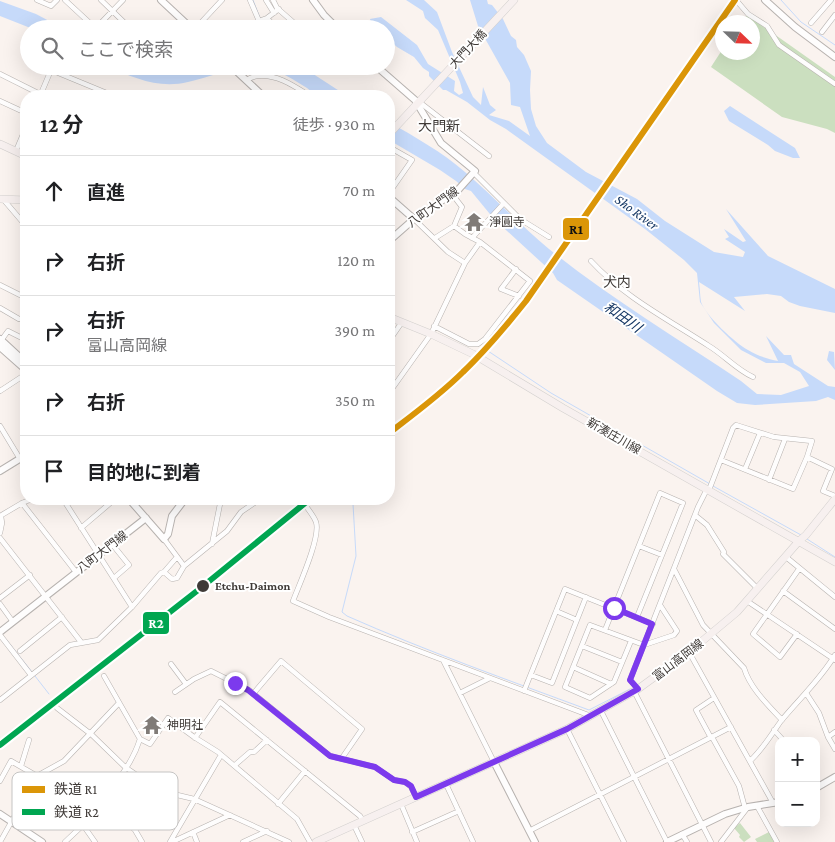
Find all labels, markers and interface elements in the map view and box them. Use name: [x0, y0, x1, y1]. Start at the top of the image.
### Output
north arrow: [715, 15, 760, 60]
search box: [20, 20, 395, 75]
street label: 大門大橋: [447, 27, 489, 71]
icon: search: [38, 34, 66, 62]
text: ここで検索: [78, 39, 173, 60]
text: 12 分: [40, 113, 84, 137]
text: 徒歩 · 930 m: [293, 116, 375, 133]
district label: 大門新: [418, 118, 460, 134]
icon: ahead: [40, 177, 68, 205]
text: 直進: [87, 182, 125, 203]
text: 70 m: [343, 182, 375, 199]
street label: 八町大門線: [405, 184, 461, 230]
water label: Sho River: [612, 191, 663, 234]
temple icon: 淨圓寺: [463, 211, 485, 233]
place label: 淨圓寺: [489, 215, 525, 229]
line badge: R1: [562, 217, 590, 241]
text: R1: [569, 221, 583, 237]
icon: right: [40, 247, 68, 275]
text: 右折: [87, 252, 125, 273]
text: 120 m: [337, 252, 375, 269]
district label: 犬内: [603, 274, 631, 290]
water label: 和田川: [601, 298, 646, 337]
text: 右折: [87, 310, 125, 331]
icon: right: [40, 317, 68, 345]
text: 390 m: [334, 322, 375, 339]
text: 富山高岡線: [87, 337, 167, 354]
icon: right: [40, 387, 68, 415]
text: 右折: [87, 392, 125, 413]
text: 350 m: [335, 392, 375, 409]
street label: 新湊庄川線: [585, 415, 643, 457]
icon: arrive: [40, 457, 68, 485]
text: 目的地に到着: [87, 462, 201, 483]
street label: 八町大門線: [74, 528, 130, 576]
marker: Etchu-Daimon: [195, 578, 211, 594]
place label: Etchu-Daimon: [215, 579, 291, 593]
route start: [603, 597, 626, 620]
line badge: R2: [142, 611, 170, 635]
text: R2: [148, 615, 164, 631]
street label: 富山高岡線: [650, 636, 706, 684]
route end: [224, 672, 247, 695]
temple icon: 神明社: [141, 714, 163, 736]
place label: 神明社: [167, 718, 203, 732]
map controls: [775, 737, 820, 827]
button: +: [775, 737, 820, 782]
legend: [12, 772, 178, 830]
text: 鉄道 R1: [54, 781, 97, 797]
button: −: [775, 782, 820, 827]
text: 鉄道 R2: [54, 804, 99, 820]

